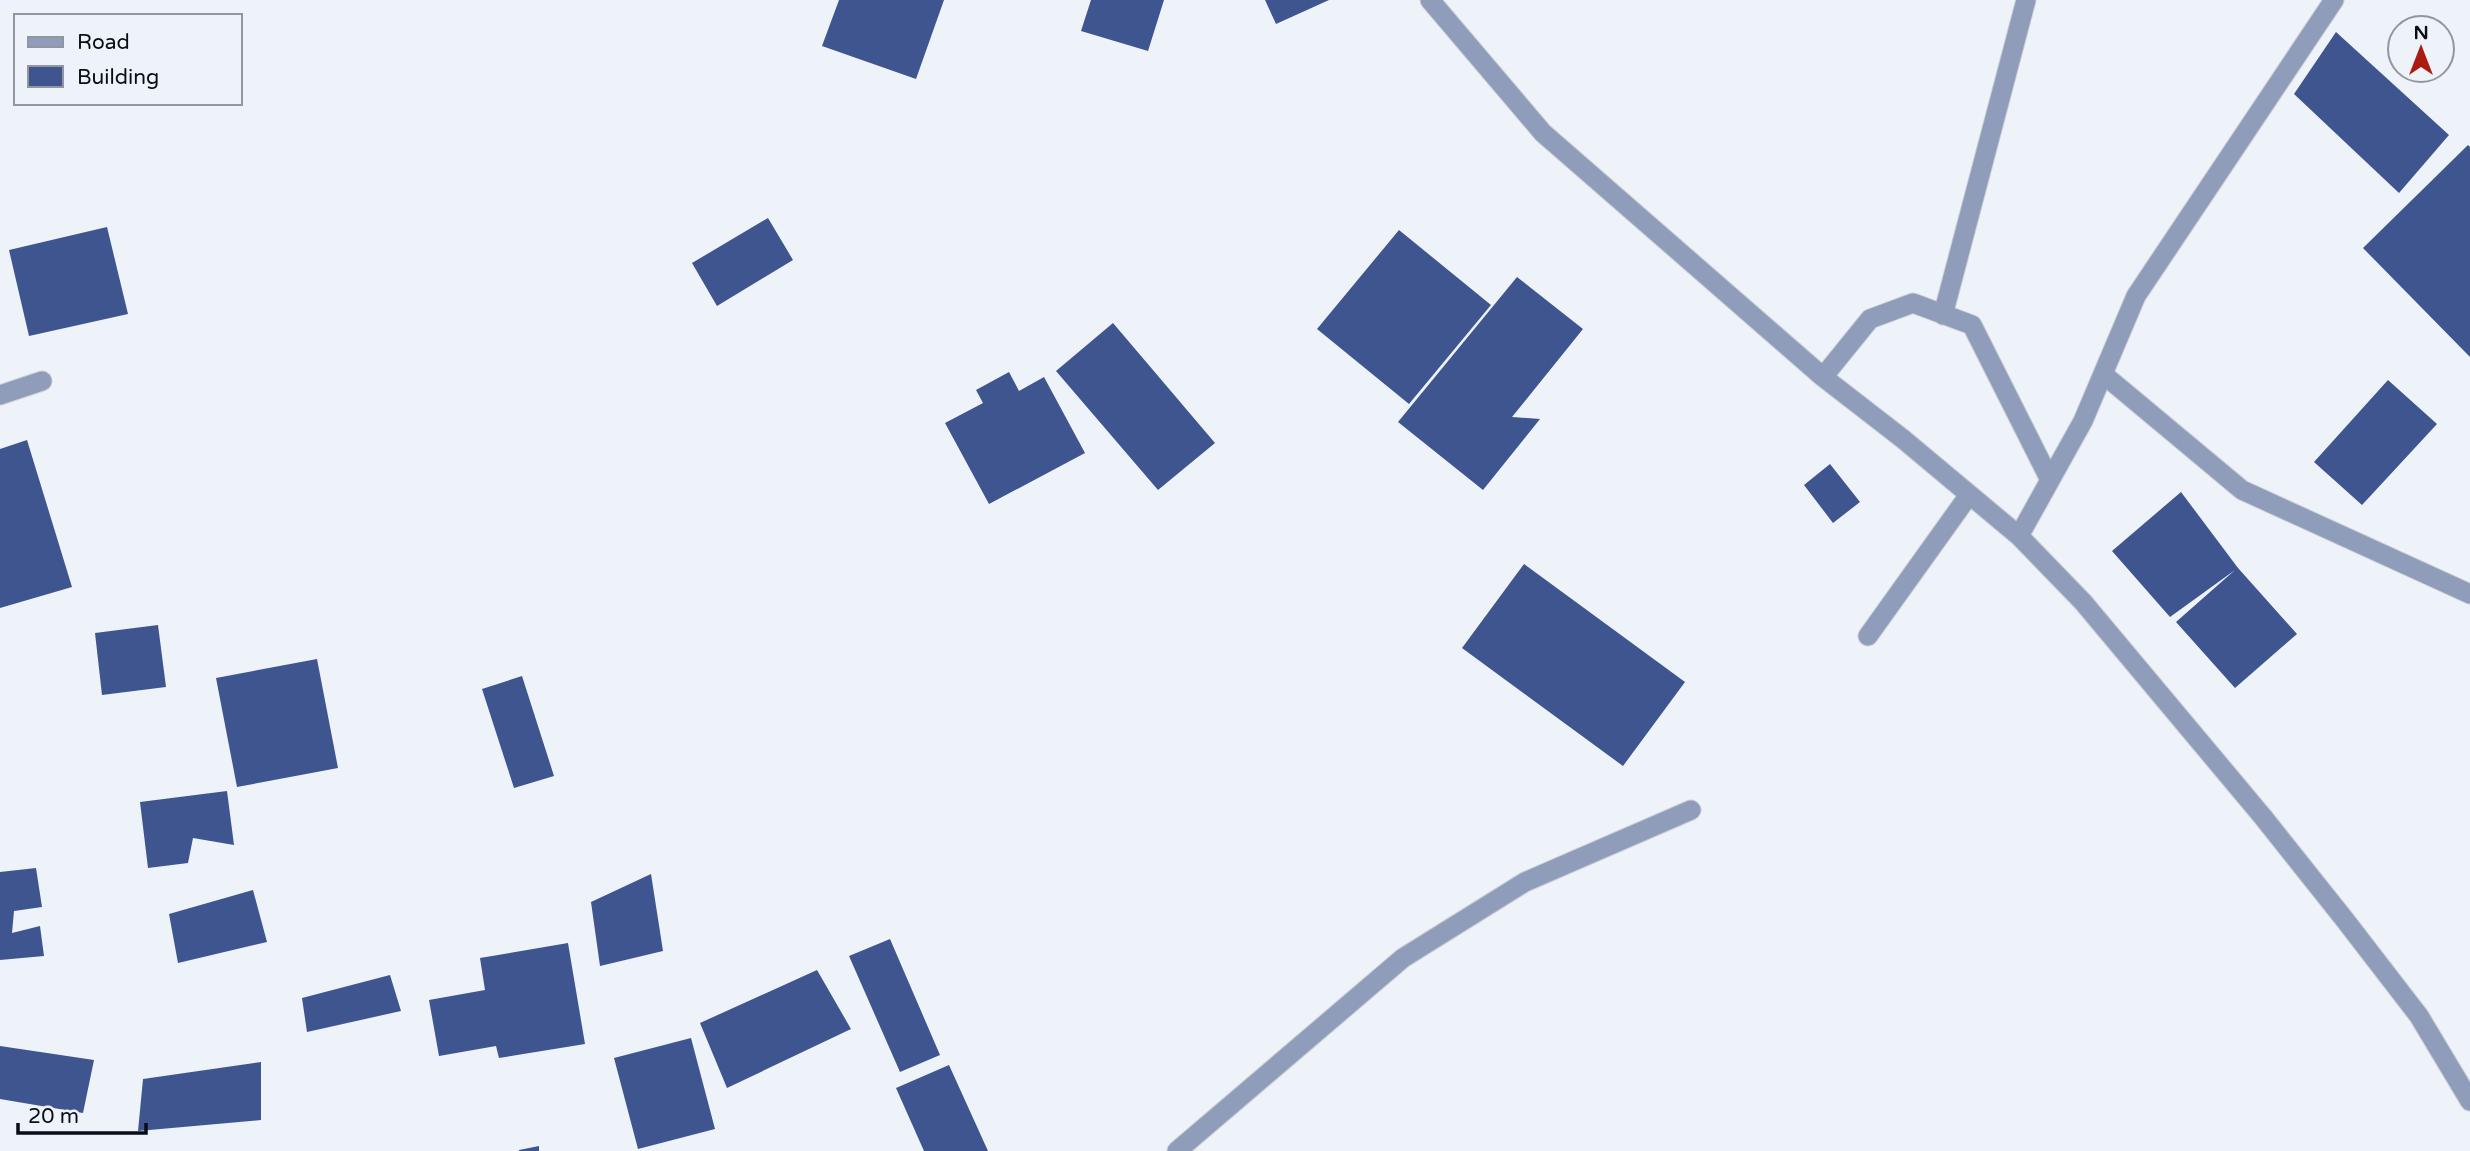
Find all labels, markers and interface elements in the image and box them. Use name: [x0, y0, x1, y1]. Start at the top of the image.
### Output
legend: [14, 14, 242, 105]
north arrow: [2386, 14, 2456, 84]
text: N: [2413, 22, 2429, 44]
text: Road: [77, 30, 130, 55]
text: Building: [77, 65, 159, 90]
scale bar: [18, 1092, 145, 1136]
text: 20 m: [28, 1104, 79, 1129]

